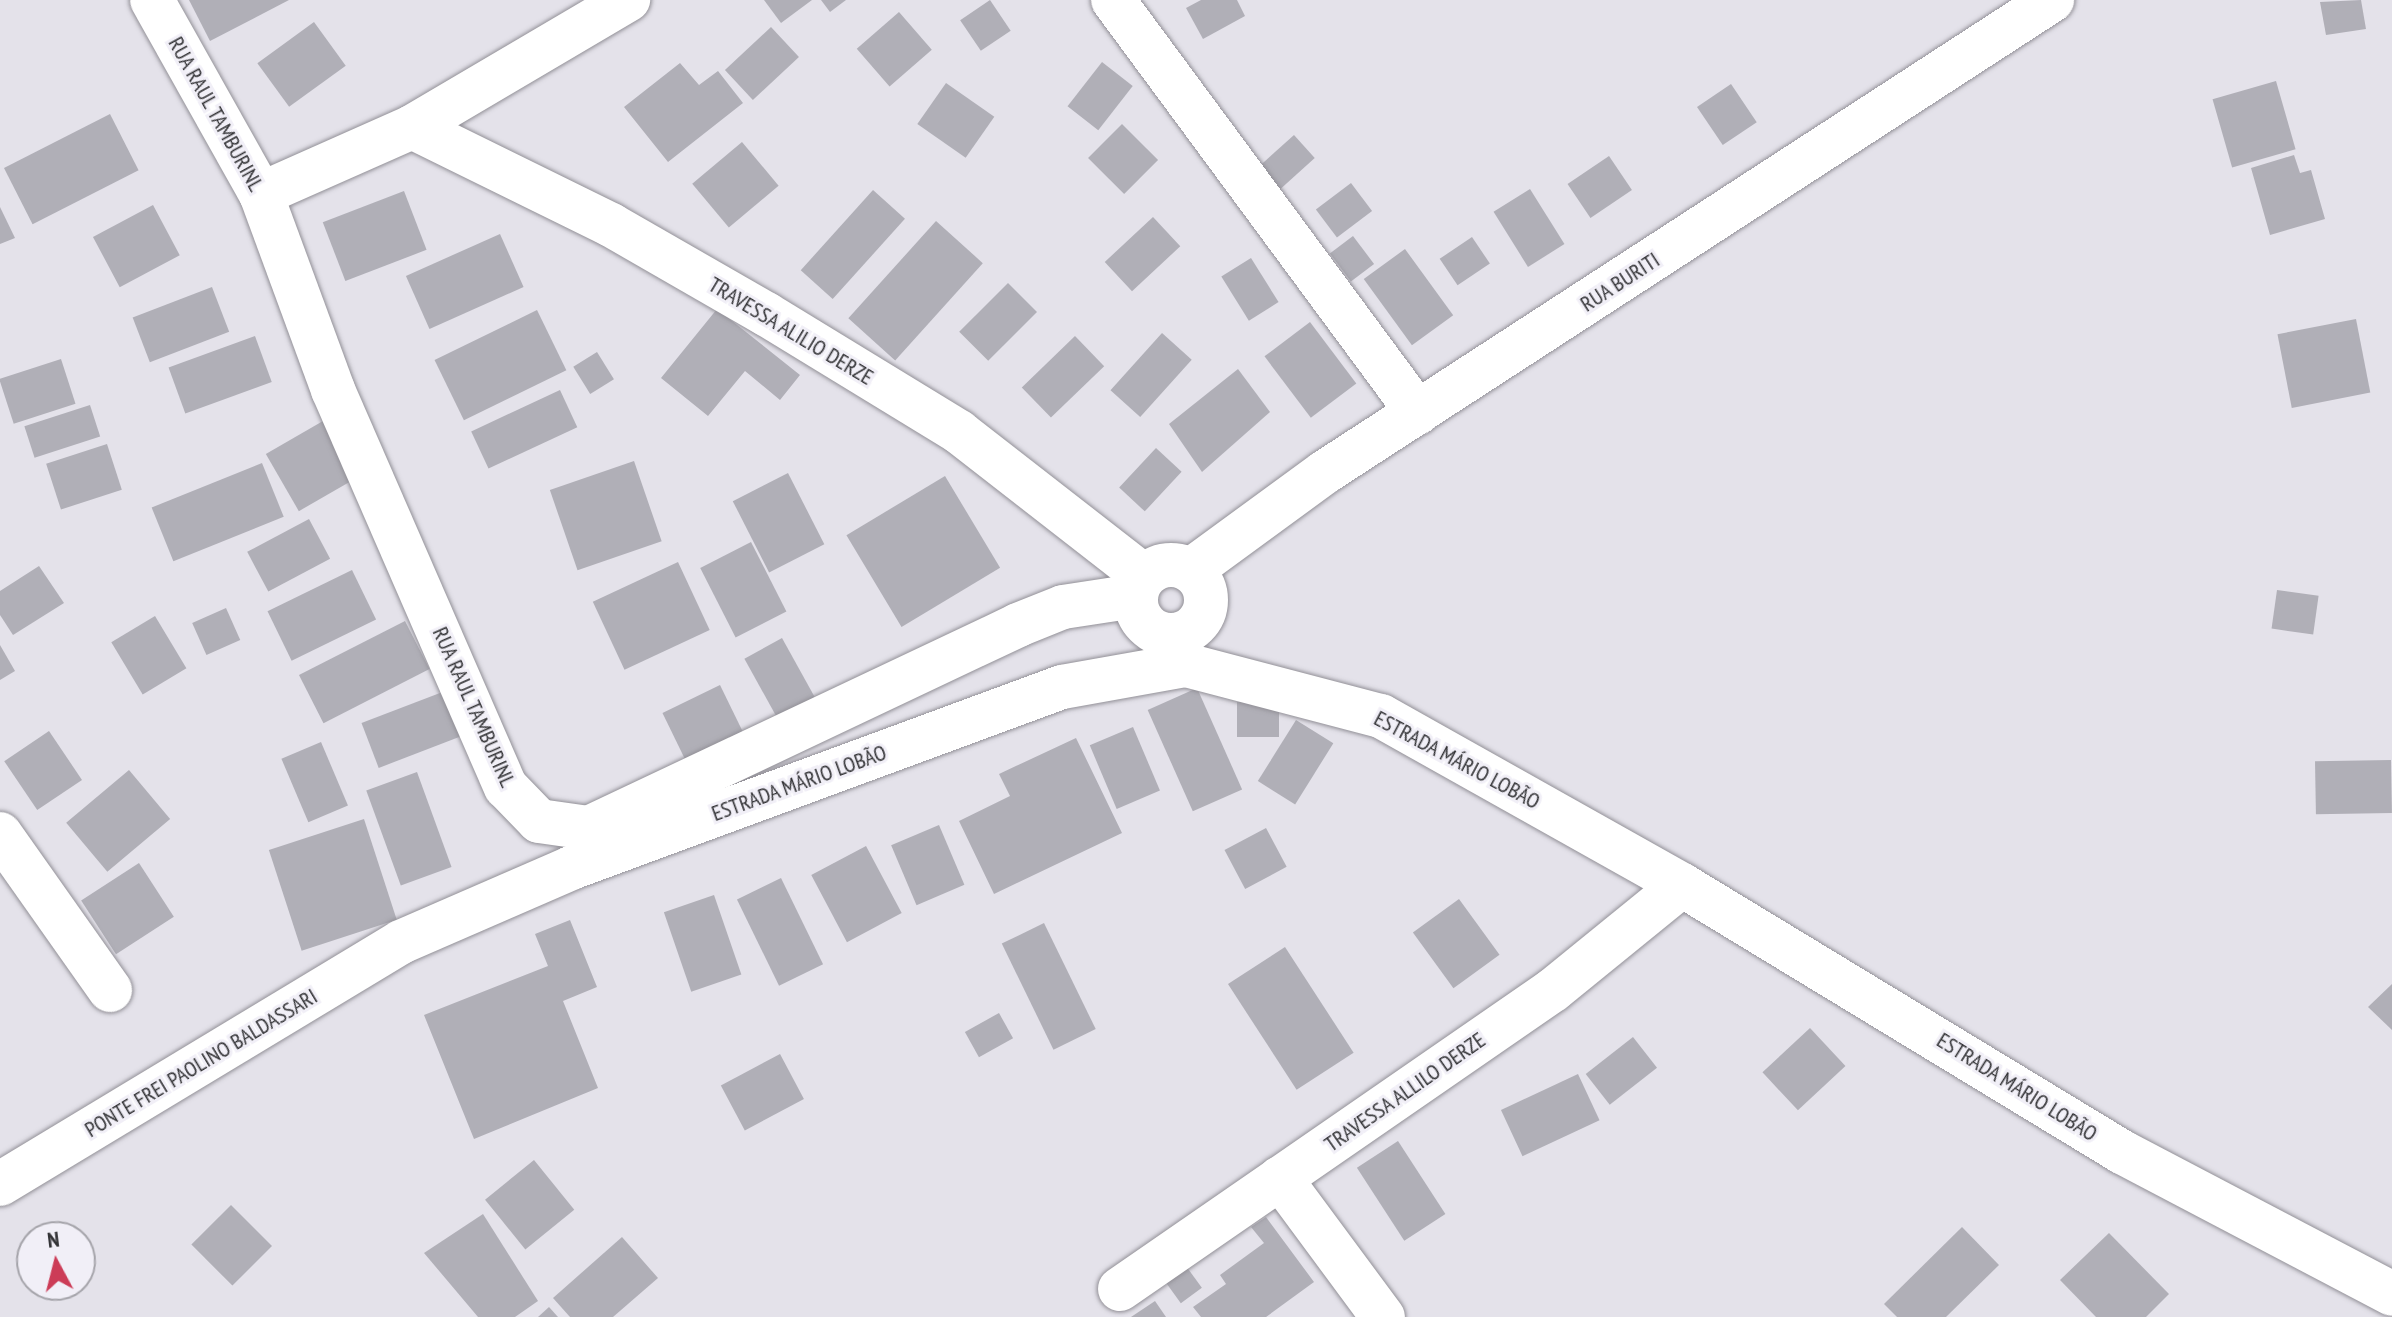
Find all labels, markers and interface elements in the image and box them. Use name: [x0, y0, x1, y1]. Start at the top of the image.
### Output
street label: RUA RAUL TAMBURINL: [162, 31, 270, 197]
street label: RUA BURITI: [1575, 247, 1665, 317]
street label: TRAVESSA ALILIO DERZE: [703, 271, 879, 391]
street label: RUA RAUL TAMBURINL: [426, 622, 522, 792]
street label: ESTRADA MÁRIO LOBÃO: [1369, 705, 1545, 815]
street label: ESTRADA MÁRIO LOBÃO: [708, 739, 890, 827]
street label: PONTE FREI PAOLINO BALDASSARI: [80, 983, 322, 1143]
street label: TRAVESSA ALLILO DERZE: [1319, 1026, 1491, 1158]
street label: ESTRADA MÁRIO LOBÃO: [1932, 1027, 2102, 1147]
north arrow: [16, 1221, 96, 1301]
text: N: [46, 1225, 61, 1254]

